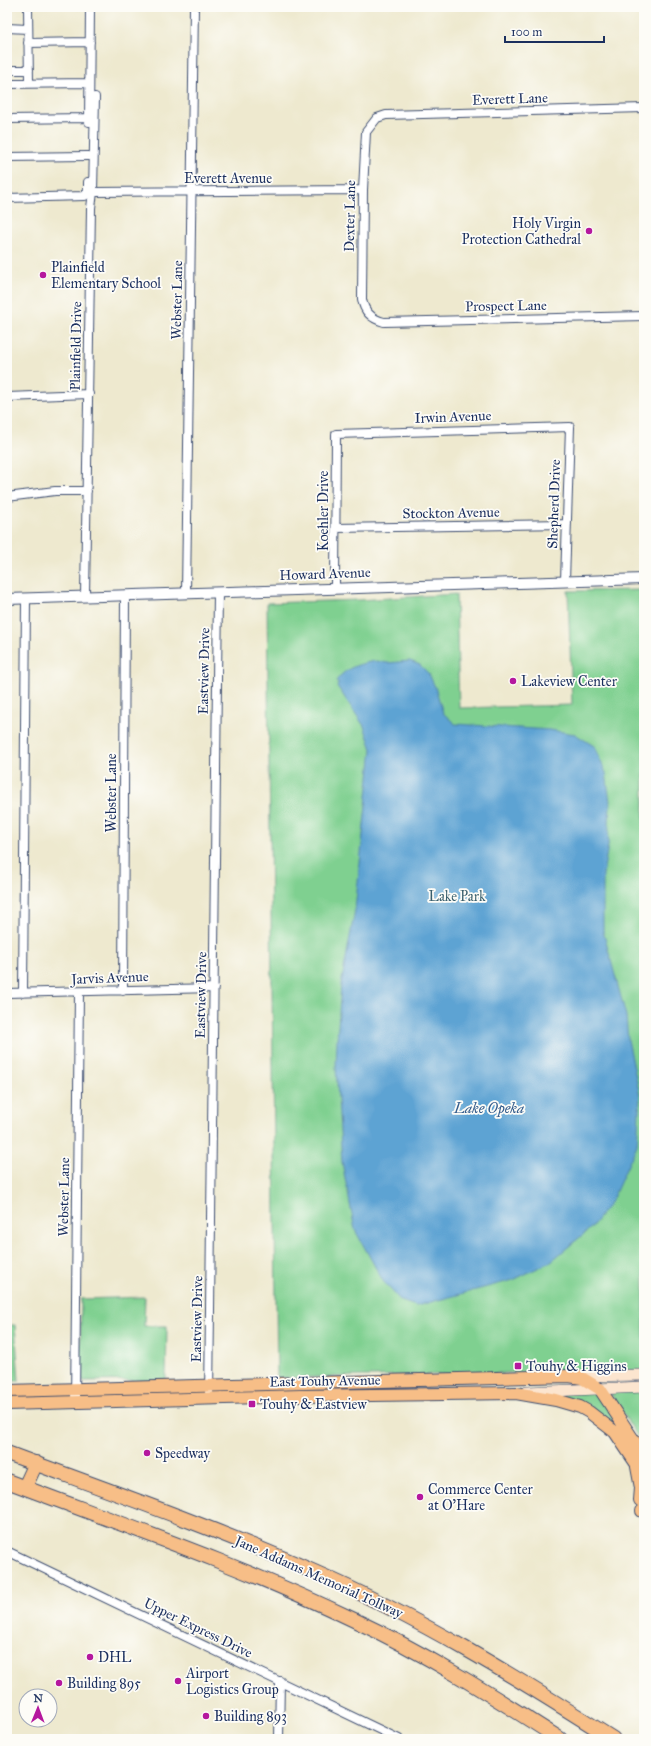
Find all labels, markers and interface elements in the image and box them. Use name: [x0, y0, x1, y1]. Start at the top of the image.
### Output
scale bar: [505, 18, 604, 44]
text: 100 m: [511, 25, 542, 39]
street label: Everett Lane: [472, 89, 548, 109]
street label: Everett Avenue: [184, 170, 272, 187]
street label: Dexter Lane: [341, 180, 359, 252]
place label: Holy Virgin Protection Cathedral: [462, 215, 581, 248]
marker: Holy Virgin Protection Cathedral: [584, 226, 594, 236]
place label: Plainfield Elementary School: [51, 259, 161, 292]
street label: Webster Lane: [168, 260, 186, 340]
marker: Plainfield Elementary School: [38, 270, 48, 280]
street label: Prospect Lane: [465, 297, 547, 315]
street label: Plainfield Drive: [67, 301, 85, 391]
street label: Irwin Avenue: [414, 407, 492, 427]
street label: Shepherd Drive: [544, 459, 564, 549]
street label: Koehler Drive: [315, 470, 332, 551]
street label: Stockton Avenue: [402, 504, 500, 522]
street label: Howard Avenue: [279, 564, 371, 584]
street label: Eastview Drive: [195, 627, 213, 715]
place label: Lakeview Center: [521, 673, 618, 690]
marker: Lakeview Center: [508, 676, 518, 686]
street label: Webster Lane: [103, 753, 120, 833]
park label: Lake Park: [429, 888, 486, 905]
street label: Eastview Drive: [192, 951, 210, 1039]
street label: Jarvis Avenue: [69, 968, 149, 989]
water label: Lake Opeka: [453, 1099, 524, 1118]
street label: Webster Lane: [55, 1157, 73, 1237]
street label: Eastview Drive: [188, 1275, 206, 1363]
place label: Touhy & Higgins: [526, 1358, 627, 1375]
marker: Touhy & Higgins: [513, 1361, 523, 1371]
street label: East Touhy Avenue: [269, 1372, 381, 1390]
place label: Touhy & Eastview: [260, 1396, 367, 1413]
marker: Touhy & Eastview: [247, 1399, 257, 1409]
place label: Speedway: [155, 1445, 211, 1462]
marker: Speedway: [142, 1448, 152, 1458]
place label: Commerce Center at O'Hare: [428, 1481, 534, 1514]
marker: Commerce Center at O'Hare: [415, 1492, 425, 1502]
street label: Jane Addams Memorial Tollway: [230, 1531, 406, 1623]
street label: Upper Express Drive: [141, 1594, 255, 1662]
place label: DHL: [98, 1649, 132, 1666]
marker: DHL: [85, 1652, 95, 1662]
place label: Airport Logistics Group: [185, 1665, 279, 1698]
place label: Building 895: [67, 1675, 141, 1692]
marker: Airport Logistics Group: [173, 1676, 183, 1686]
marker: Building 895: [54, 1678, 64, 1688]
north arrow: [18, 1688, 58, 1728]
text: N: [33, 1692, 44, 1705]
place label: Building 893: [214, 1708, 287, 1725]
marker: Building 893: [201, 1711, 211, 1721]

